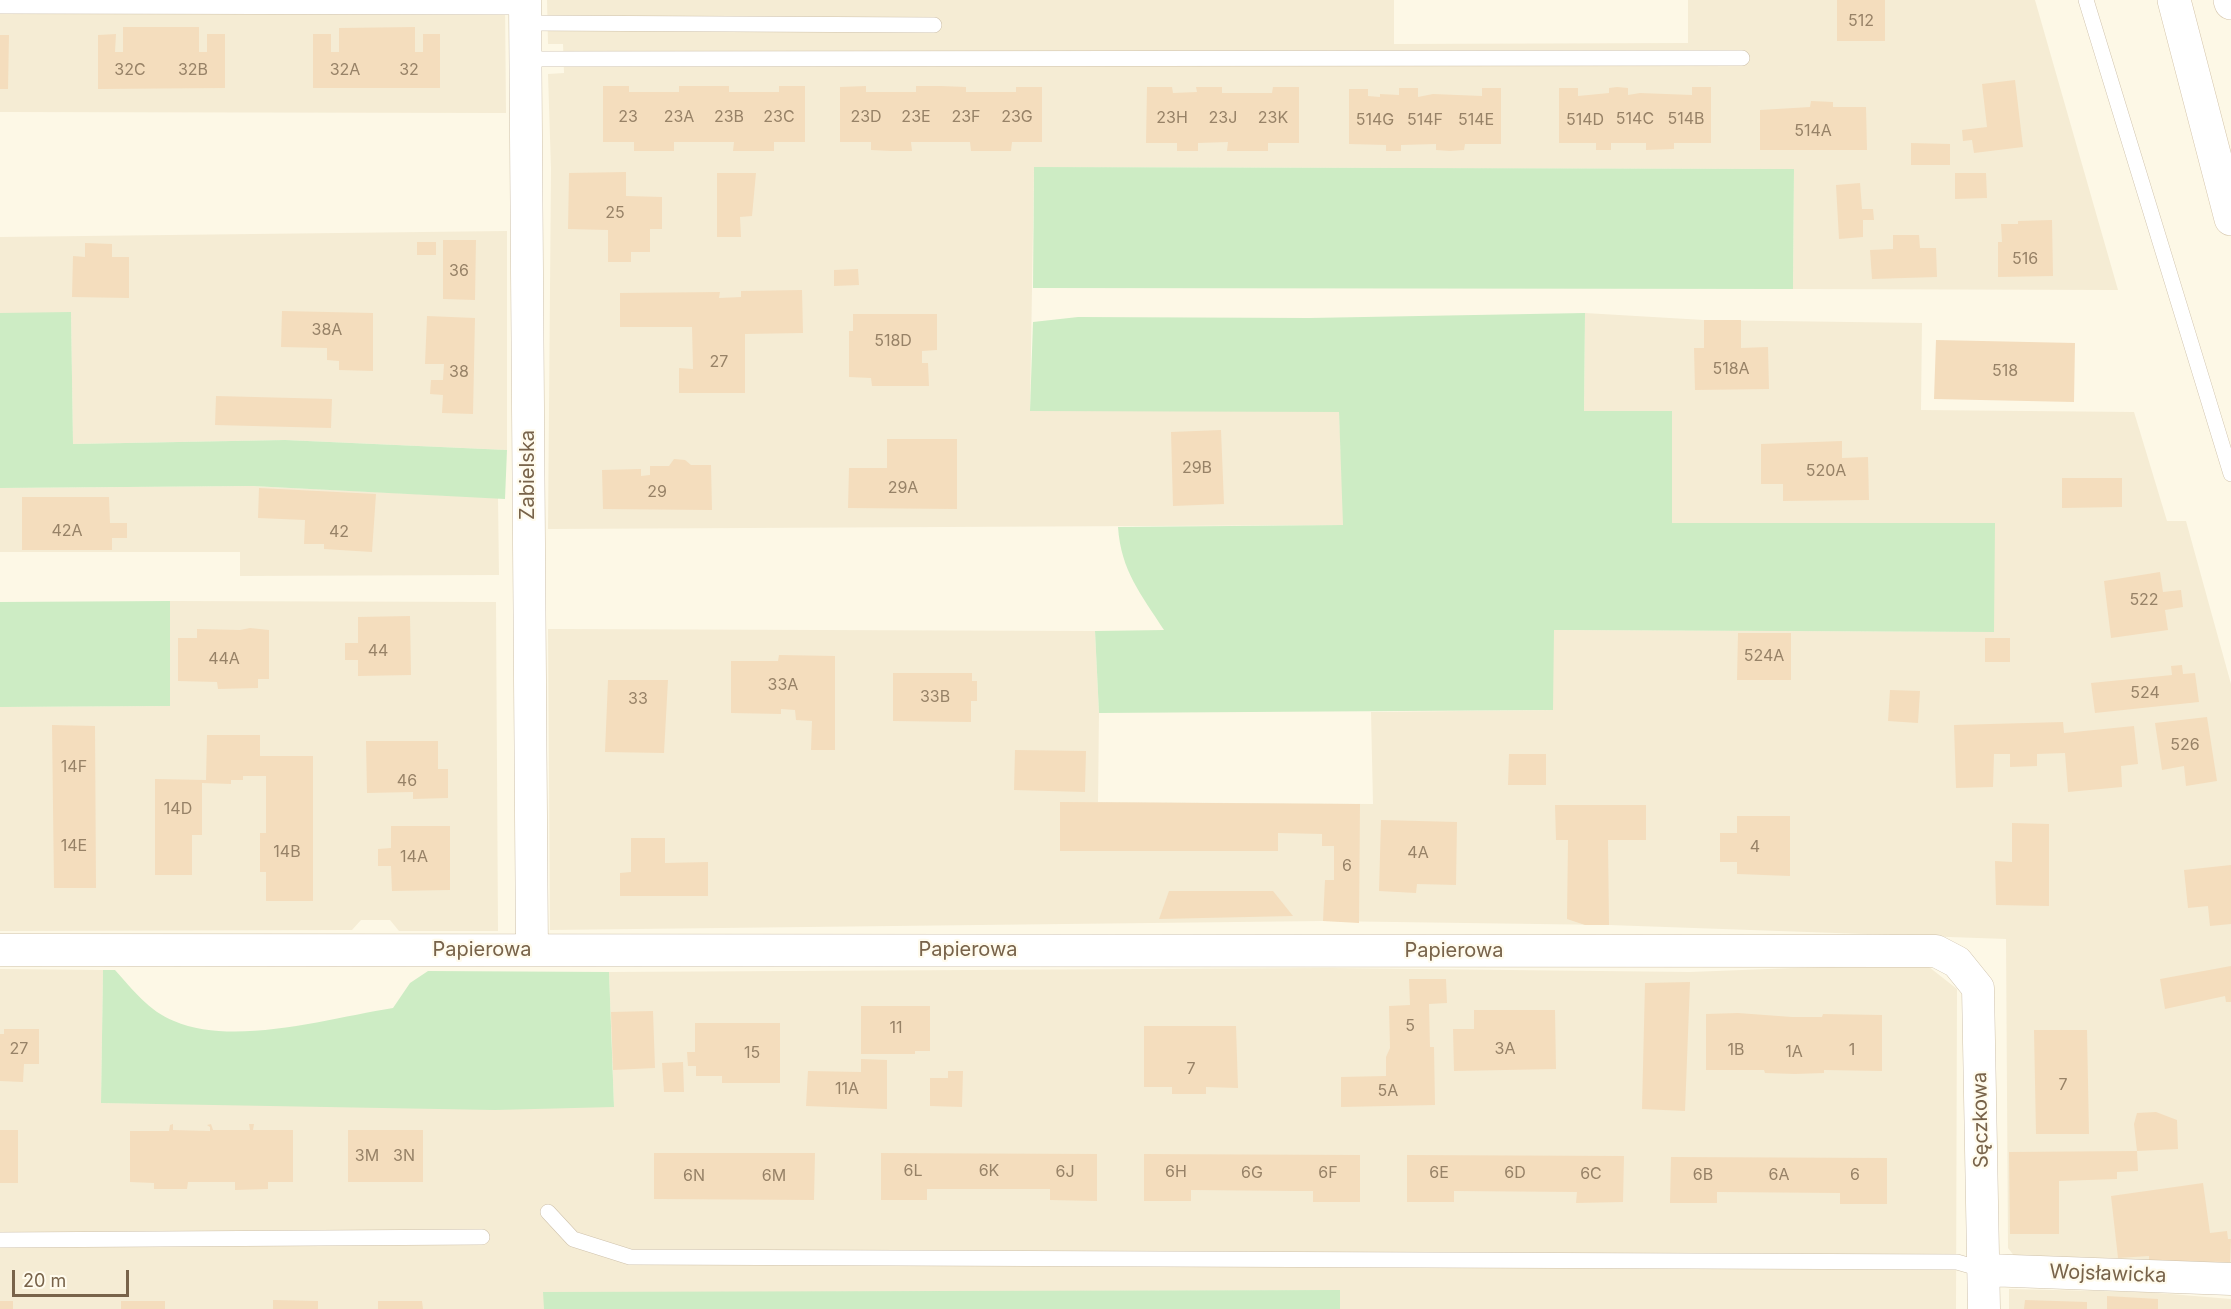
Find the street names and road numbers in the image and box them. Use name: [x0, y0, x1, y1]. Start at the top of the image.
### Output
street label: Zabielska: [516, 430, 540, 520]
street label: Papierowa: [432, 938, 532, 962]
street label: Papierowa: [918, 938, 1018, 962]
street label: Papierowa: [1404, 939, 1504, 963]
street label: Sęczkowa: [1968, 1072, 1994, 1168]
street label: Wojsławicka: [2049, 1260, 2167, 1288]

